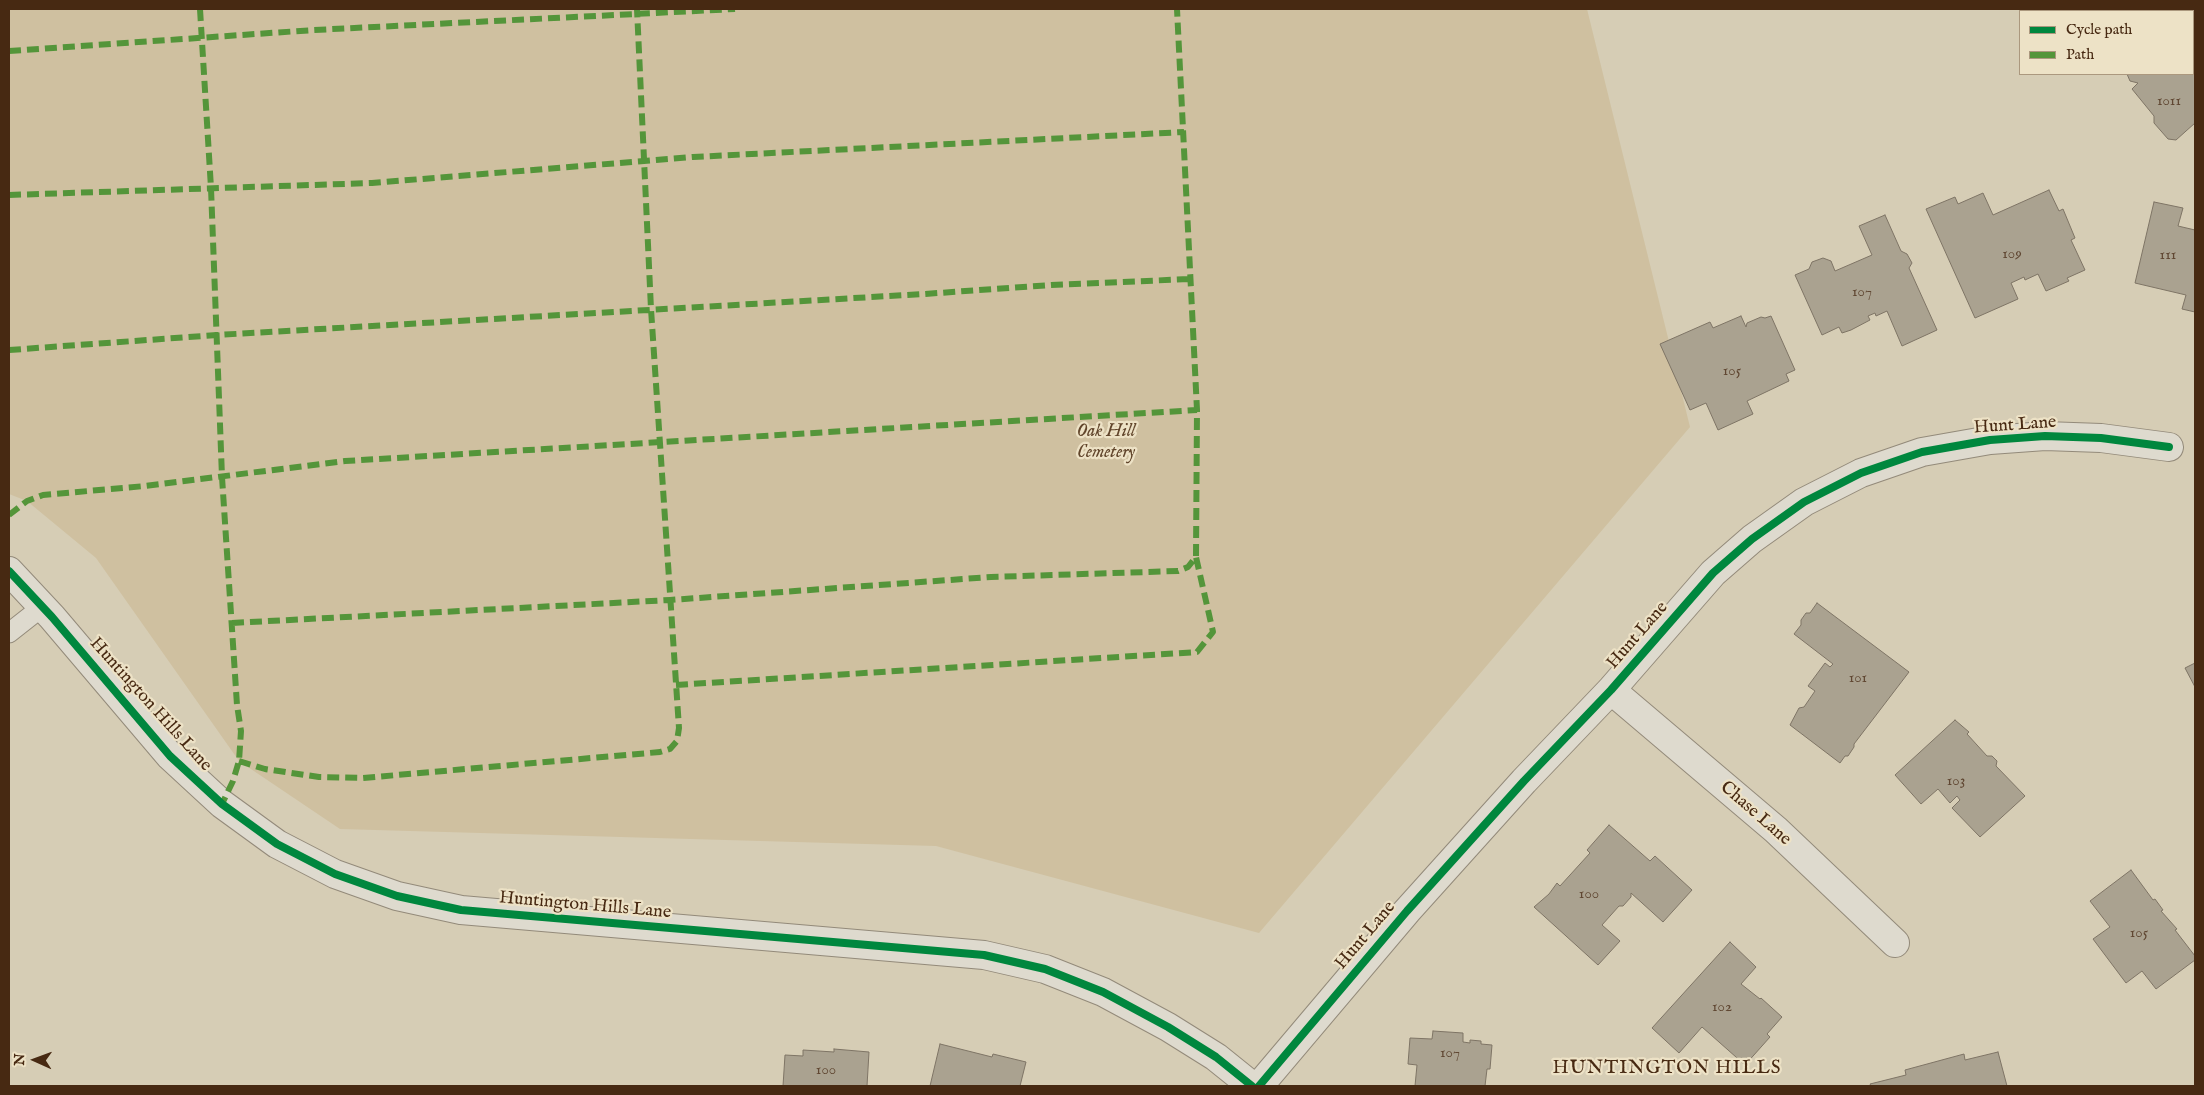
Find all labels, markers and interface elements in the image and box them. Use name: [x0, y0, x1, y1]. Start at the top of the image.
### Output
legend: [2019, 10, 2194, 75]
text: Cycle path: [2066, 20, 2132, 39]
text: Path: [2066, 45, 2094, 64]
house number: 1011: [2157, 93, 2181, 111]
house number: 109: [2002, 246, 2022, 264]
house number: 111: [2160, 247, 2176, 265]
house number: 107: [1852, 284, 1872, 302]
house number: 105: [1723, 363, 1741, 381]
street label: Hunt Lane: [1973, 412, 2057, 440]
park label: Oak Hill Cemetery: [1077, 421, 1135, 464]
street label: Hunt Lane: [1603, 598, 1673, 674]
street label: Huntington Hills Lane: [84, 634, 216, 776]
house number: 101: [1849, 670, 1867, 688]
house number: 103: [1947, 773, 1965, 791]
street label: Chase Lane: [1715, 777, 1795, 851]
house number: 100: [1579, 886, 1599, 904]
street label: Huntington Hills Lane: [498, 888, 672, 924]
street label: Hunt Lane: [1331, 897, 1401, 975]
house number: 105: [2130, 925, 2148, 943]
house number: 102: [1712, 999, 1732, 1017]
north arrow: [10, 1035, 60, 1085]
house number: 107: [1440, 1045, 1460, 1063]
text: N: [11, 1053, 29, 1066]
district label: HUNTINGTON HILLS: [1550, 1058, 1784, 1080]
house number: 100: [816, 1062, 836, 1080]

